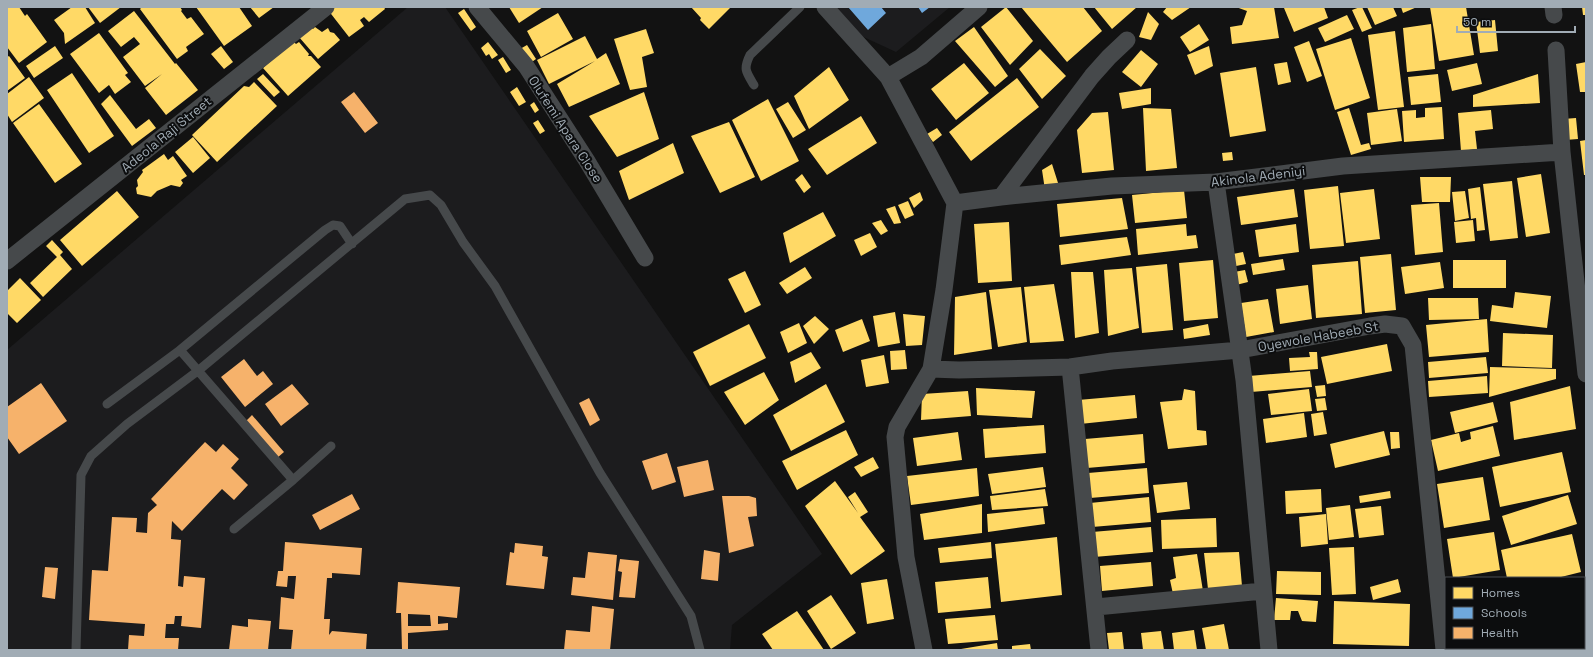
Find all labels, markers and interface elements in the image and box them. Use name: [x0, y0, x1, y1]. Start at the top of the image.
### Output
scale bar: [1457, 8, 1575, 34]
text: 50 m: [1463, 14, 1491, 30]
street label: Olufemi Apara Close: [525, 73, 607, 186]
street label: Adeola Raji Street: [118, 93, 215, 176]
street label: Akinola Adeniyi: [1210, 162, 1306, 191]
street label: Oyewole Habeeb St: [1256, 318, 1380, 355]
legend: [1445, 577, 1585, 649]
text: Homes: [1481, 585, 1520, 601]
text: Schools: [1481, 605, 1527, 621]
text: Health: [1481, 625, 1519, 641]

